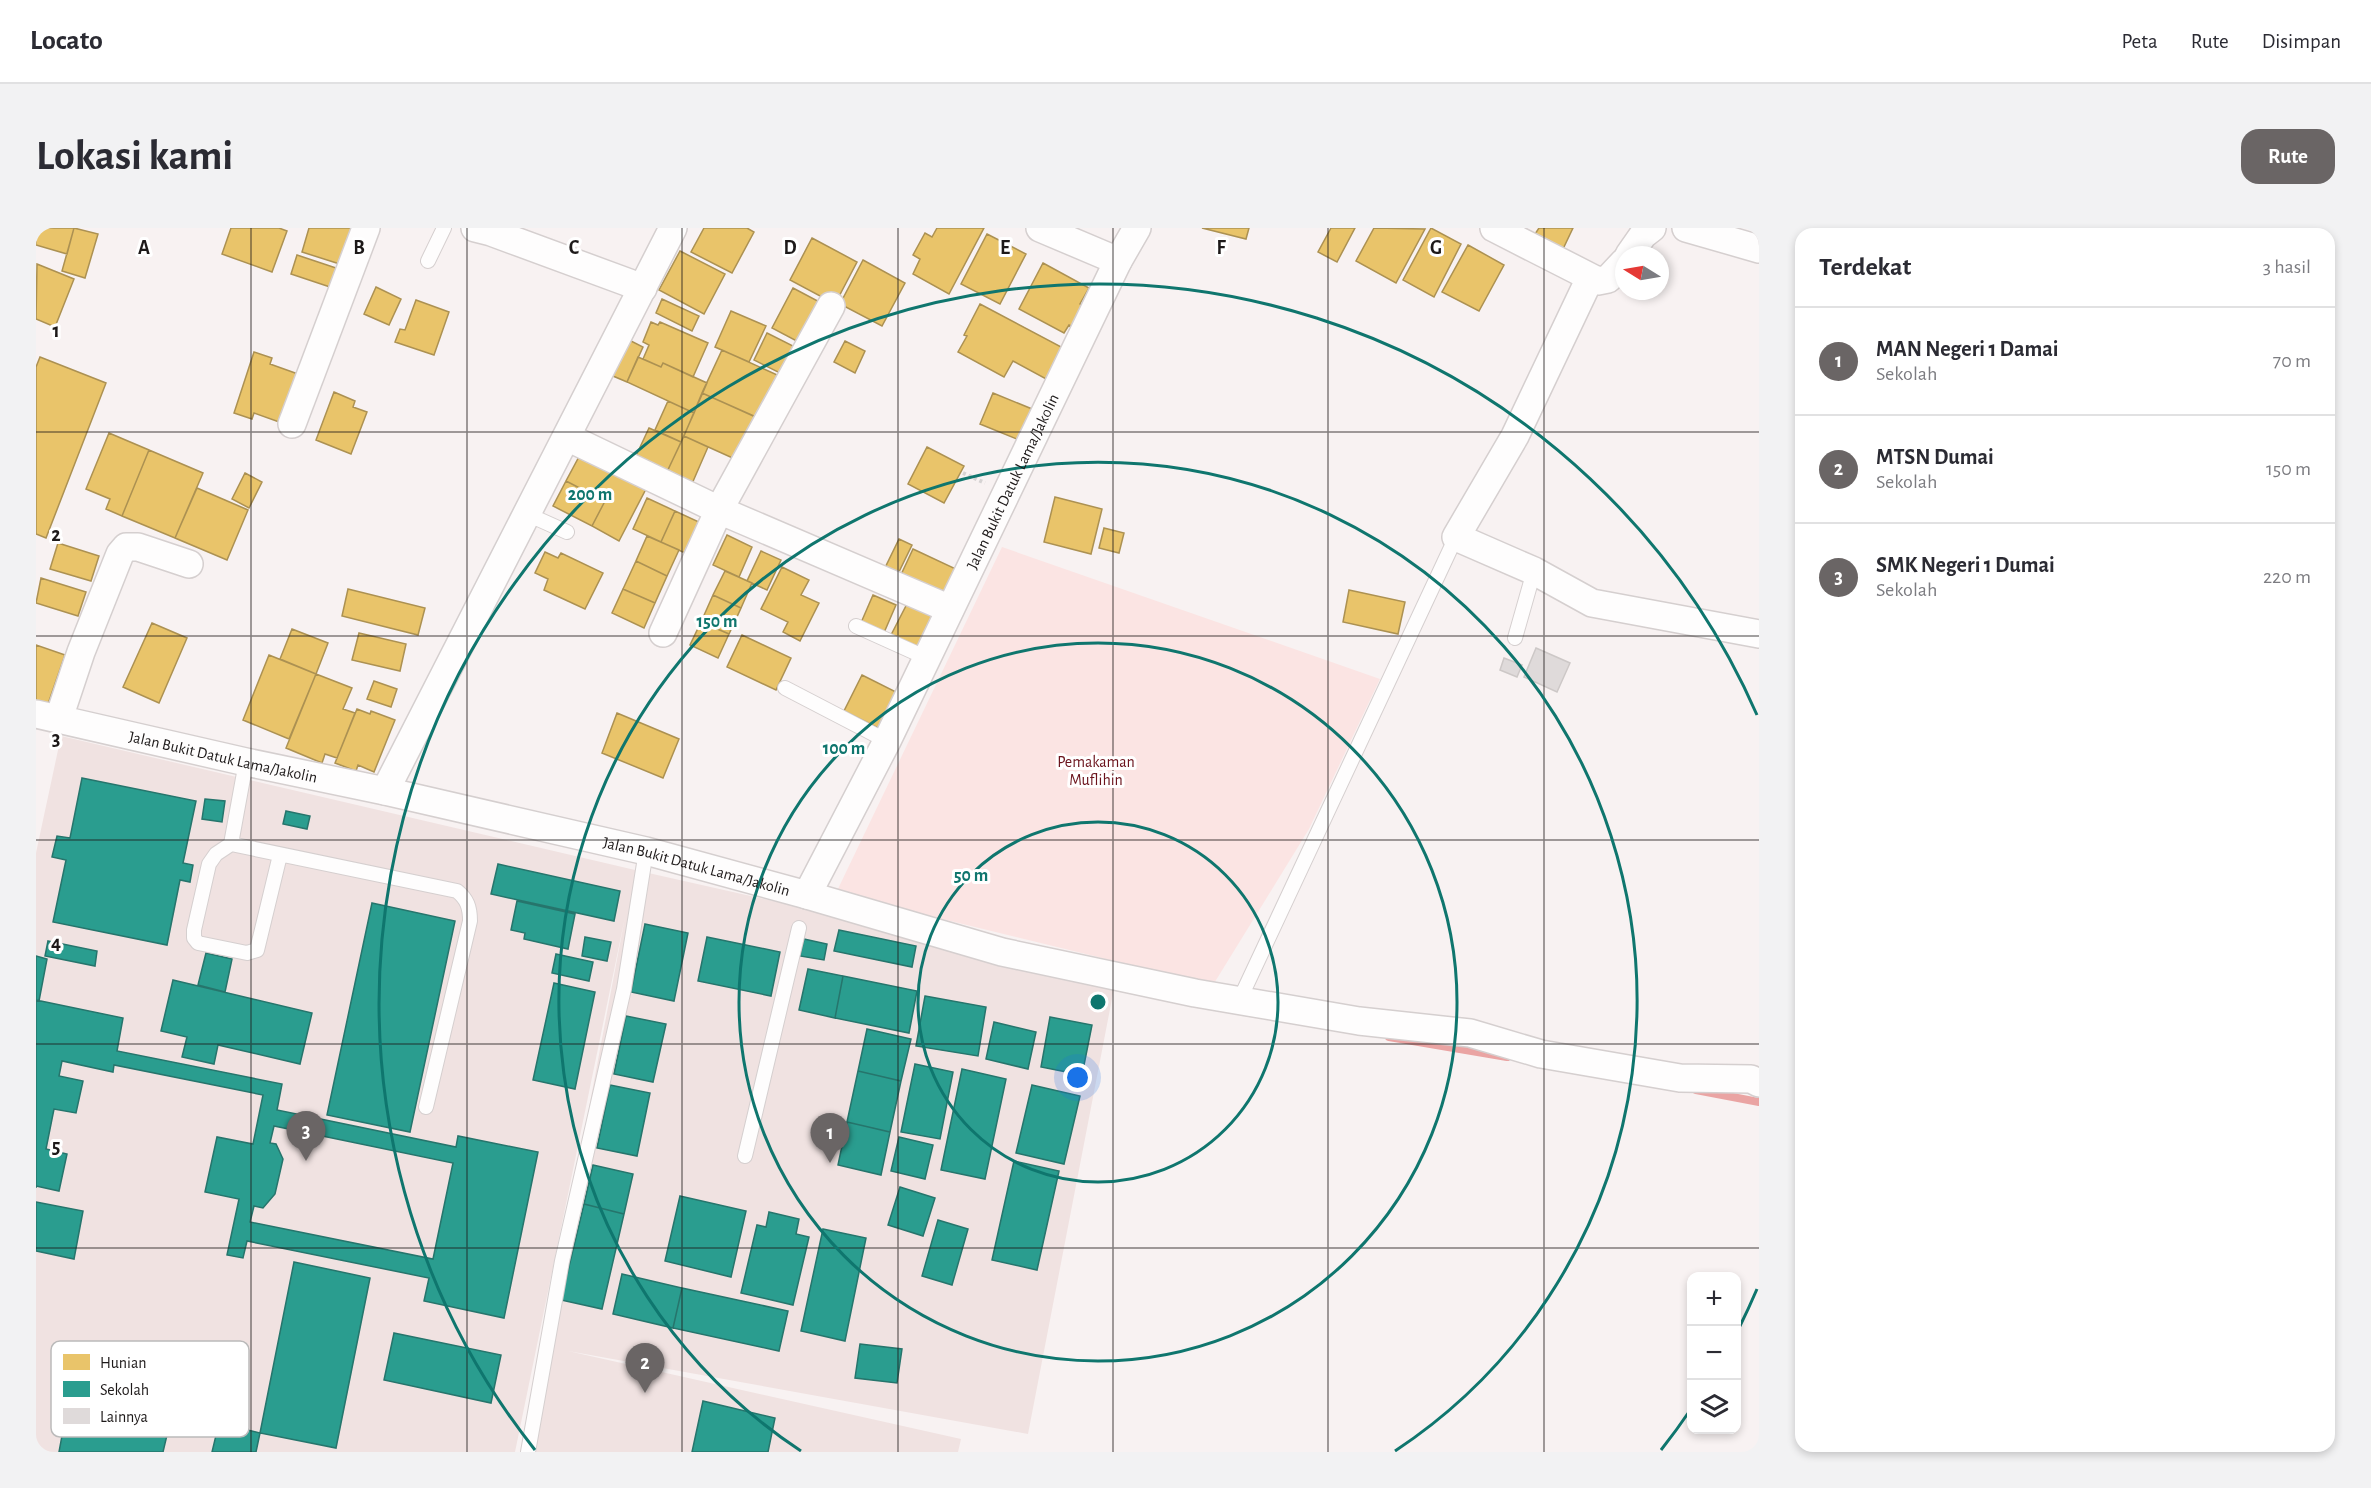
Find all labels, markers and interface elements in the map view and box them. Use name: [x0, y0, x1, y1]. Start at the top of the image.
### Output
text: Locato: [30, 27, 103, 55]
text: Peta: [2122, 31, 2158, 52]
text: Rute: [2191, 31, 2229, 52]
text: Disimpan: [2262, 31, 2341, 52]
button: Rute: [2241, 129, 2335, 184]
text: Lokasi kami: [36, 135, 233, 177]
text: A: [138, 238, 150, 258]
text: B: [353, 238, 365, 258]
text: C: [569, 238, 580, 258]
text: D: [783, 238, 797, 258]
text: E: [1000, 238, 1010, 258]
text: F: [1216, 238, 1226, 258]
text: G: [1430, 238, 1442, 258]
north arrow: [1615, 246, 1669, 300]
text: Terdekat: [1819, 254, 1911, 280]
text: 3 hasil: [2263, 257, 2311, 277]
text: 1: [52, 321, 60, 341]
text: MAN Negeri 1 Damai: [1876, 338, 2058, 360]
text: 1: [1835, 351, 1842, 371]
text: 70 m: [2273, 351, 2311, 371]
text: Sekolah: [1876, 364, 1937, 384]
street label: Jalan Bukit Datuk Lama/Jakolin: [964, 391, 1062, 572]
text: MTSN Dumai: [1876, 446, 1994, 468]
text: 2: [1834, 459, 1843, 479]
text: 150 m: [2266, 459, 2311, 479]
text: Sekolah: [1876, 472, 1937, 492]
text: 200 m: [568, 486, 612, 504]
text: 2: [51, 525, 61, 545]
text: SMK Negeri 1 Dumai: [1876, 554, 2055, 576]
text: 3: [1834, 567, 1843, 587]
text: 220 m: [2263, 567, 2311, 587]
text: Sekolah: [1876, 580, 1937, 600]
text: 150 m: [697, 613, 737, 631]
text: 3: [52, 729, 60, 749]
street label: Jalan Bukit Datuk Lama/Jakolin: [127, 729, 319, 786]
text: 100 m: [823, 740, 865, 758]
park label: Pemakaman Muflihin: [1057, 754, 1135, 788]
street label: Jalan Bukit Datuk Lama/Jakolin: [602, 834, 792, 899]
text: 50 m: [954, 867, 988, 885]
text: 4: [51, 933, 61, 953]
centre of rings: [1088, 992, 1108, 1012]
your location: [1063, 1063, 1092, 1092]
pin: 3: [286, 1112, 326, 1161]
pin: 1: [810, 1114, 850, 1163]
text: 5: [52, 1137, 60, 1157]
map controls: [1687, 1272, 1741, 1434]
button: +: [1687, 1272, 1741, 1326]
button: −: [1687, 1326, 1741, 1380]
legend: [51, 1341, 249, 1437]
pin: 2: [626, 1344, 664, 1393]
text: Hunian: [100, 1355, 146, 1371]
button: layers: [1687, 1380, 1741, 1434]
text: Sekolah: [100, 1382, 149, 1398]
text: Lainnya: [100, 1409, 148, 1426]

